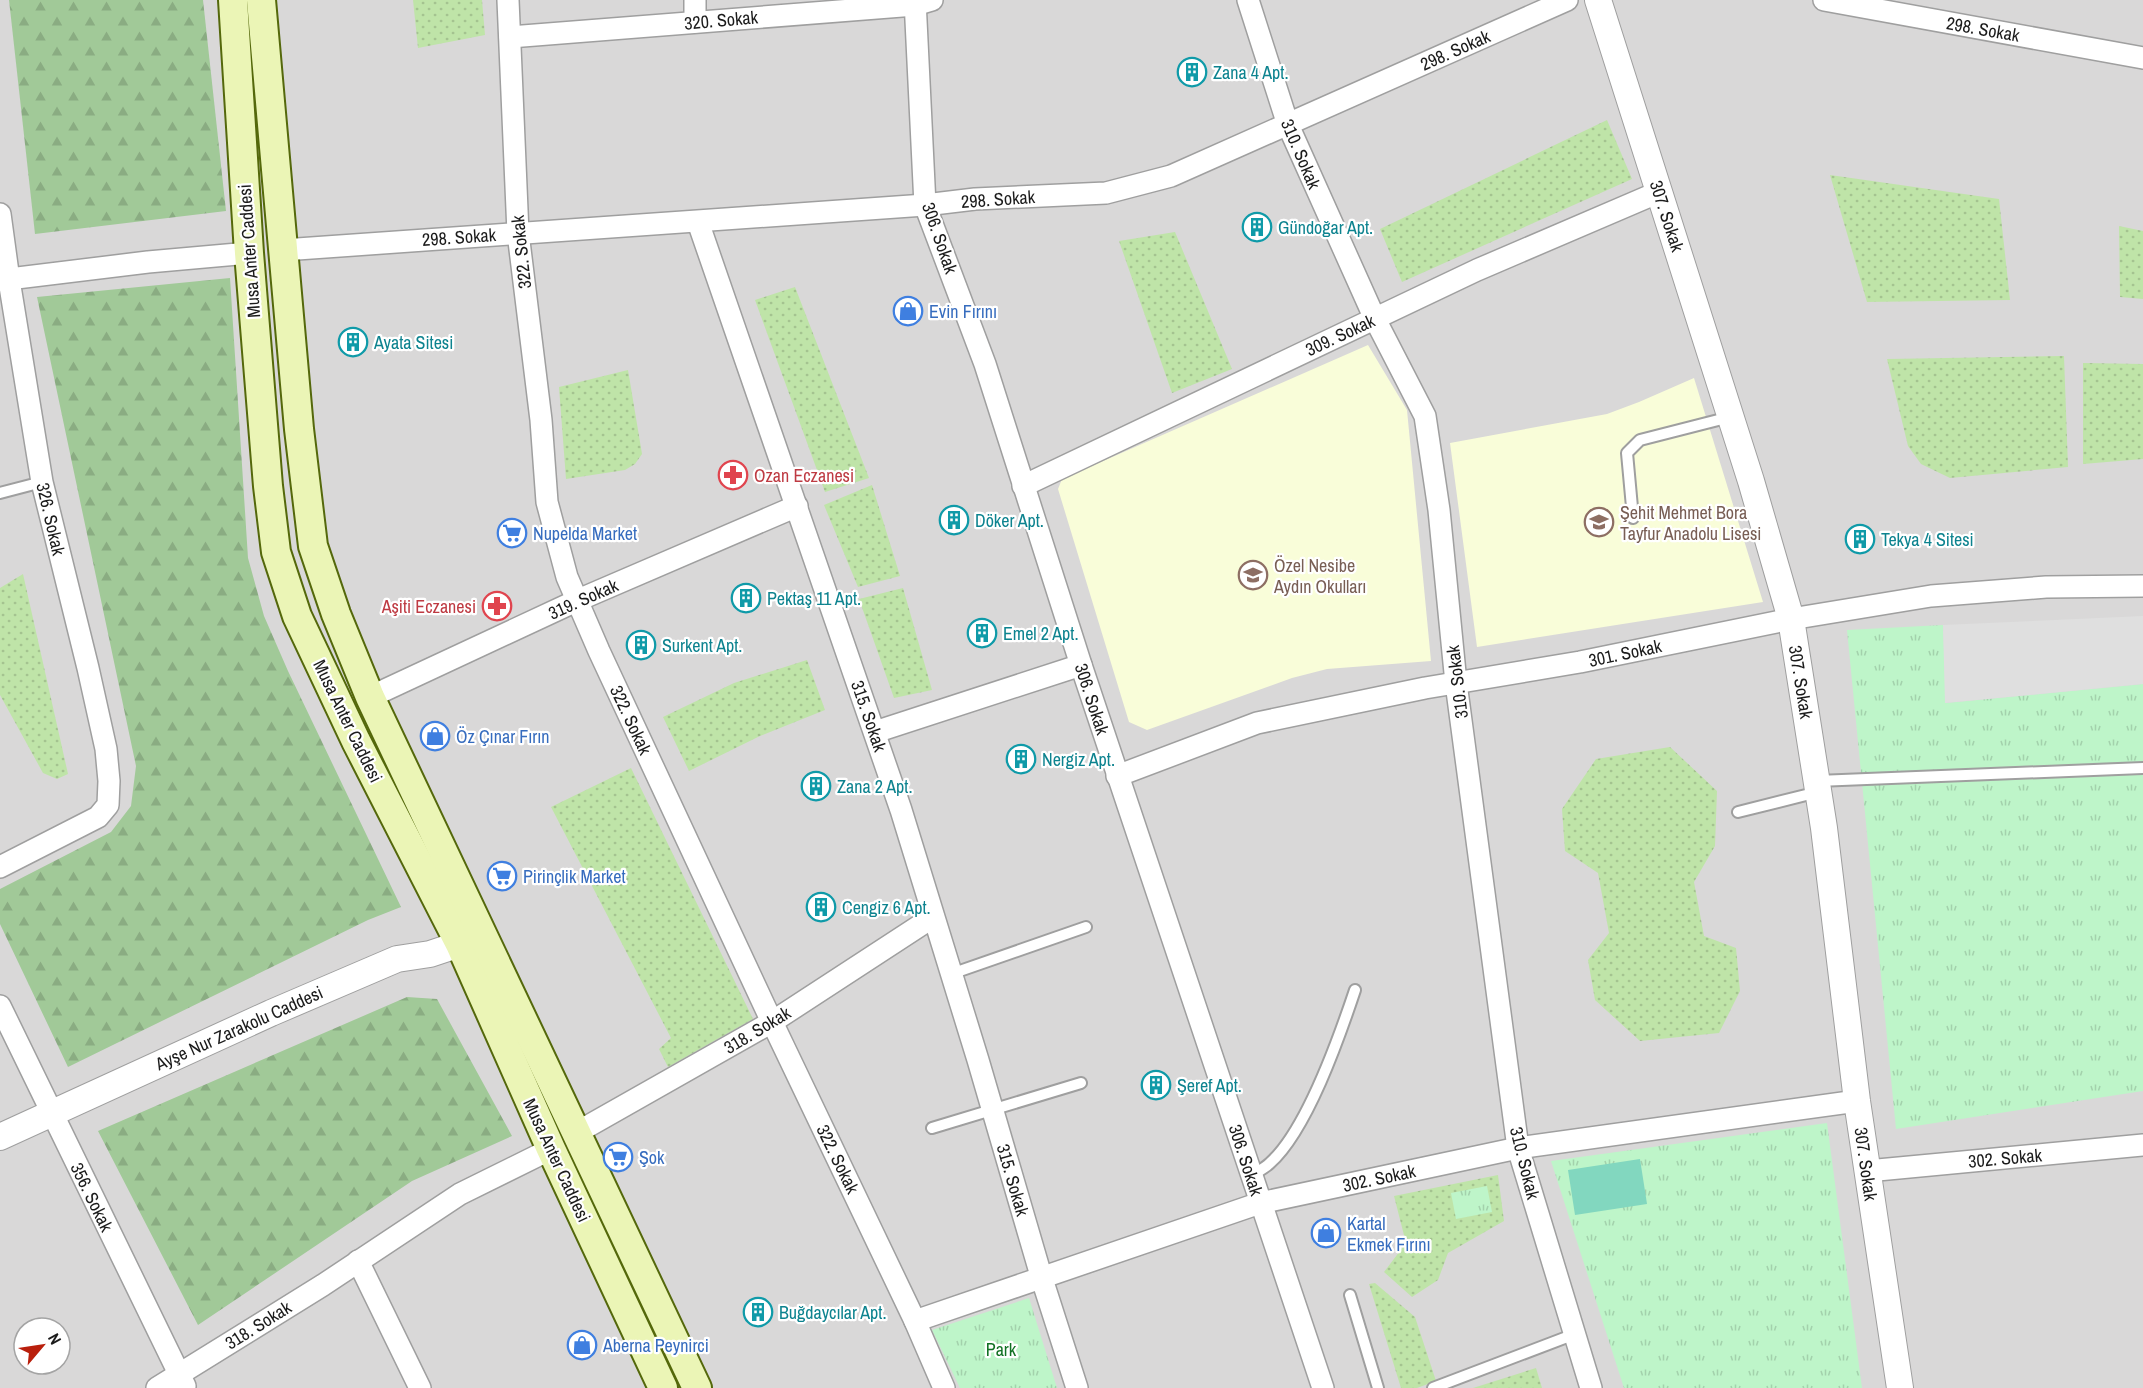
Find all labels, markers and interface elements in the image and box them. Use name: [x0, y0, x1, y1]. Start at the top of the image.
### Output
street label: 320. Sokak: [683, 4, 759, 36]
street label: 298. Sokak: [1944, 10, 2022, 48]
street label: 298. Sokak: [1416, 23, 1494, 76]
building icon: Zana 4 Apt.: [1176, 56, 1208, 88]
place label: Zana 4 Apt.: [1213, 60, 1289, 85]
street label: 310. Sokak: [1275, 115, 1327, 193]
street label: 307. Sokak: [1644, 177, 1690, 256]
street label: Musa Anter Caddesi: [232, 183, 266, 319]
street label: 298. Sokak: [960, 184, 1036, 214]
street label: 306. Sokak: [916, 199, 964, 278]
building icon: Gündoğar Apt.: [1241, 211, 1273, 243]
street label: 322. Sokak: [505, 213, 537, 290]
place label: Gündoğar Apt.: [1278, 215, 1373, 240]
street label: 298. Sokak: [421, 222, 497, 252]
shop icon: Evin Fırını: [892, 295, 924, 327]
place label: Evin Fırını: [929, 299, 997, 324]
street label: 309. Sokak: [1301, 308, 1379, 362]
building icon: Ayata Sitesi: [337, 326, 369, 358]
place label: Ayata Sitesi: [373, 330, 453, 355]
pharmacy icon: Ozan Eczanesi: [717, 459, 749, 491]
place label: Ozan Eczanesi: [754, 463, 854, 488]
street label: 326. Sokak: [31, 480, 72, 558]
place label: Şehit Mehmet Bora Tayfur Anadolu Lisesi: [1620, 500, 1761, 546]
building icon: Döker Apt.: [938, 504, 970, 536]
school or university icon: Şehit Mehmet Bora Tayfur Anadolu Lisesi: [1583, 506, 1615, 538]
place label: Döker Apt.: [975, 508, 1044, 533]
supermarket icon: Nupelda Market: [496, 517, 528, 549]
place label: Nupelda Market: [533, 521, 637, 546]
building icon: Tekya 4 Sitesi: [1844, 523, 1876, 555]
place label: Tekya 4 Sitesi: [1881, 527, 1974, 552]
place label: Özel Nesibe Aydın Okulları: [1273, 553, 1366, 599]
school or university icon: Özel Nesibe Aydın Okulları: [1237, 559, 1269, 591]
street label: 319. Sokak: [544, 572, 622, 625]
building icon: Pektaş 11 Apt.: [730, 582, 762, 614]
place label: Pektaş 11 Apt.: [767, 586, 861, 611]
pharmacy icon: Aşiti Eczanesi: [481, 590, 513, 622]
place label: Aşiti Eczanesi: [381, 594, 476, 619]
building icon: Emel 2 Apt.: [966, 617, 998, 649]
place label: Emel 2 Apt.: [1003, 621, 1079, 646]
building icon: Surkent Apt.: [625, 629, 657, 661]
place label: Surkent Apt.: [662, 633, 742, 658]
street label: 301. Sokak: [1586, 633, 1664, 673]
street label: 310. Sokak: [1440, 643, 1474, 720]
street label: 307. Sokak: [1783, 644, 1819, 721]
street label: Musa Anter Caddesi: [307, 655, 389, 787]
street label: 306. Sokak: [1069, 660, 1115, 739]
street label: 315. Sokak: [845, 677, 893, 756]
street label: 322. Sokak: [604, 681, 658, 759]
shop icon: Öz Çınar Fırın: [419, 720, 451, 752]
place label: Öz Çınar Fırın: [456, 724, 550, 749]
building icon: Nergiz Apt.: [1005, 743, 1037, 775]
place label: Nergiz Apt.: [1042, 747, 1115, 772]
building icon: Zana 2 Apt.: [800, 770, 832, 802]
place label: Zana 2 Apt.: [837, 774, 913, 799]
supermarket icon: Pirinçlik Market: [486, 860, 518, 892]
place label: Pirinçlik Market: [523, 864, 626, 889]
building icon: Cengiz 6 Apt.: [805, 891, 837, 923]
place label: Cengiz 6 Apt.: [842, 895, 931, 920]
street label: Ayşe Nur Zarakolu Caddesi: [150, 980, 327, 1077]
street label: 318. Sokak: [719, 1000, 796, 1060]
building icon: Şeref Apt.: [1140, 1069, 1172, 1101]
place label: Şeref Apt.: [1177, 1073, 1242, 1098]
street label: Musa Anter Caddesi: [517, 1094, 597, 1226]
street label: 322. Sokak: [811, 1120, 866, 1198]
street label: 306. Sokak: [1223, 1121, 1269, 1200]
street label: 310. Sokak: [1504, 1124, 1546, 1202]
street label: 307. Sokak: [1848, 1126, 1884, 1203]
supermarket icon: Şok: [602, 1141, 634, 1173]
street label: 315. Sokak: [991, 1141, 1035, 1220]
street label: 302. Sokak: [1967, 1142, 2043, 1174]
place label: Şok: [639, 1145, 665, 1170]
street label: 356. Sokak: [65, 1158, 120, 1236]
street label: 302. Sokak: [1340, 1158, 1418, 1198]
place label: Kartal Ekmek Fırını: [1347, 1211, 1431, 1257]
shop icon: Kartal Ekmek Fırını: [1310, 1217, 1342, 1249]
street label: 318. Sokak: [220, 1295, 296, 1355]
building icon: Buğdaycılar Apt.: [742, 1296, 774, 1328]
place label: Buğdaycılar Apt.: [779, 1300, 887, 1325]
north arrow: [12, 1316, 72, 1376]
text: N: [43, 1329, 67, 1348]
shop icon: Aberna Peynirci: [566, 1329, 598, 1361]
place label: Aberna Peynirci: [602, 1333, 709, 1358]
park label: Park: [986, 1337, 1017, 1362]

